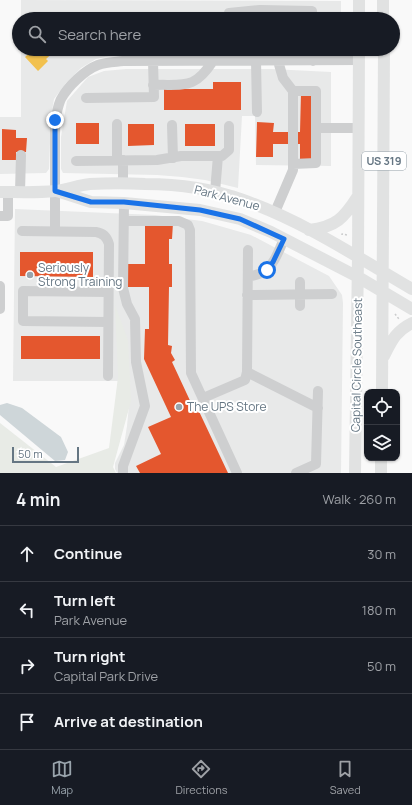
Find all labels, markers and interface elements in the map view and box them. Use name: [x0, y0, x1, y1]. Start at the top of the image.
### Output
search box: [12, 12, 400, 56]
icon: search: [26, 23, 48, 45]
text: Search here: [58, 24, 141, 45]
route end: [46, 111, 64, 129]
road number: US 319: [362, 152, 406, 170]
street label: Park Avenue: [192, 181, 262, 214]
place label: Seriously Strong Training: [38, 259, 122, 290]
route start: [258, 261, 276, 279]
marker: Seriously Strong Training: [25, 270, 35, 280]
street label: Capital Circle Southeast: [347, 298, 366, 432]
map controls: [364, 389, 400, 461]
button: locate: [364, 389, 400, 425]
place label: The UPS Store: [187, 398, 266, 415]
marker: The UPS Store: [174, 402, 184, 412]
button: layers: [364, 425, 400, 461]
scale bar: [12, 445, 79, 464]
text: 50 m: [18, 446, 43, 461]
text: 4 min: [16, 488, 60, 511]
text: Walk · 260 m: [323, 490, 396, 508]
icon: ahead: [16, 543, 38, 565]
text: Continue: [54, 543, 122, 564]
text: 30 m: [367, 545, 396, 563]
text: Turn left: [54, 590, 116, 611]
icon: left: [16, 599, 38, 621]
text: 180 m: [362, 601, 396, 619]
text: Park Avenue: [54, 611, 127, 629]
text: Turn right: [54, 646, 125, 667]
icon: right: [16, 655, 38, 677]
text: 50 m: [367, 657, 396, 675]
text: Capital Park Drive: [54, 667, 158, 685]
icon: arrive: [16, 711, 38, 733]
text: Arrive at destination: [54, 711, 203, 732]
tab: Map: [51, 758, 73, 797]
tab: Directions: [175, 758, 228, 797]
tab: Saved: [330, 758, 361, 797]

